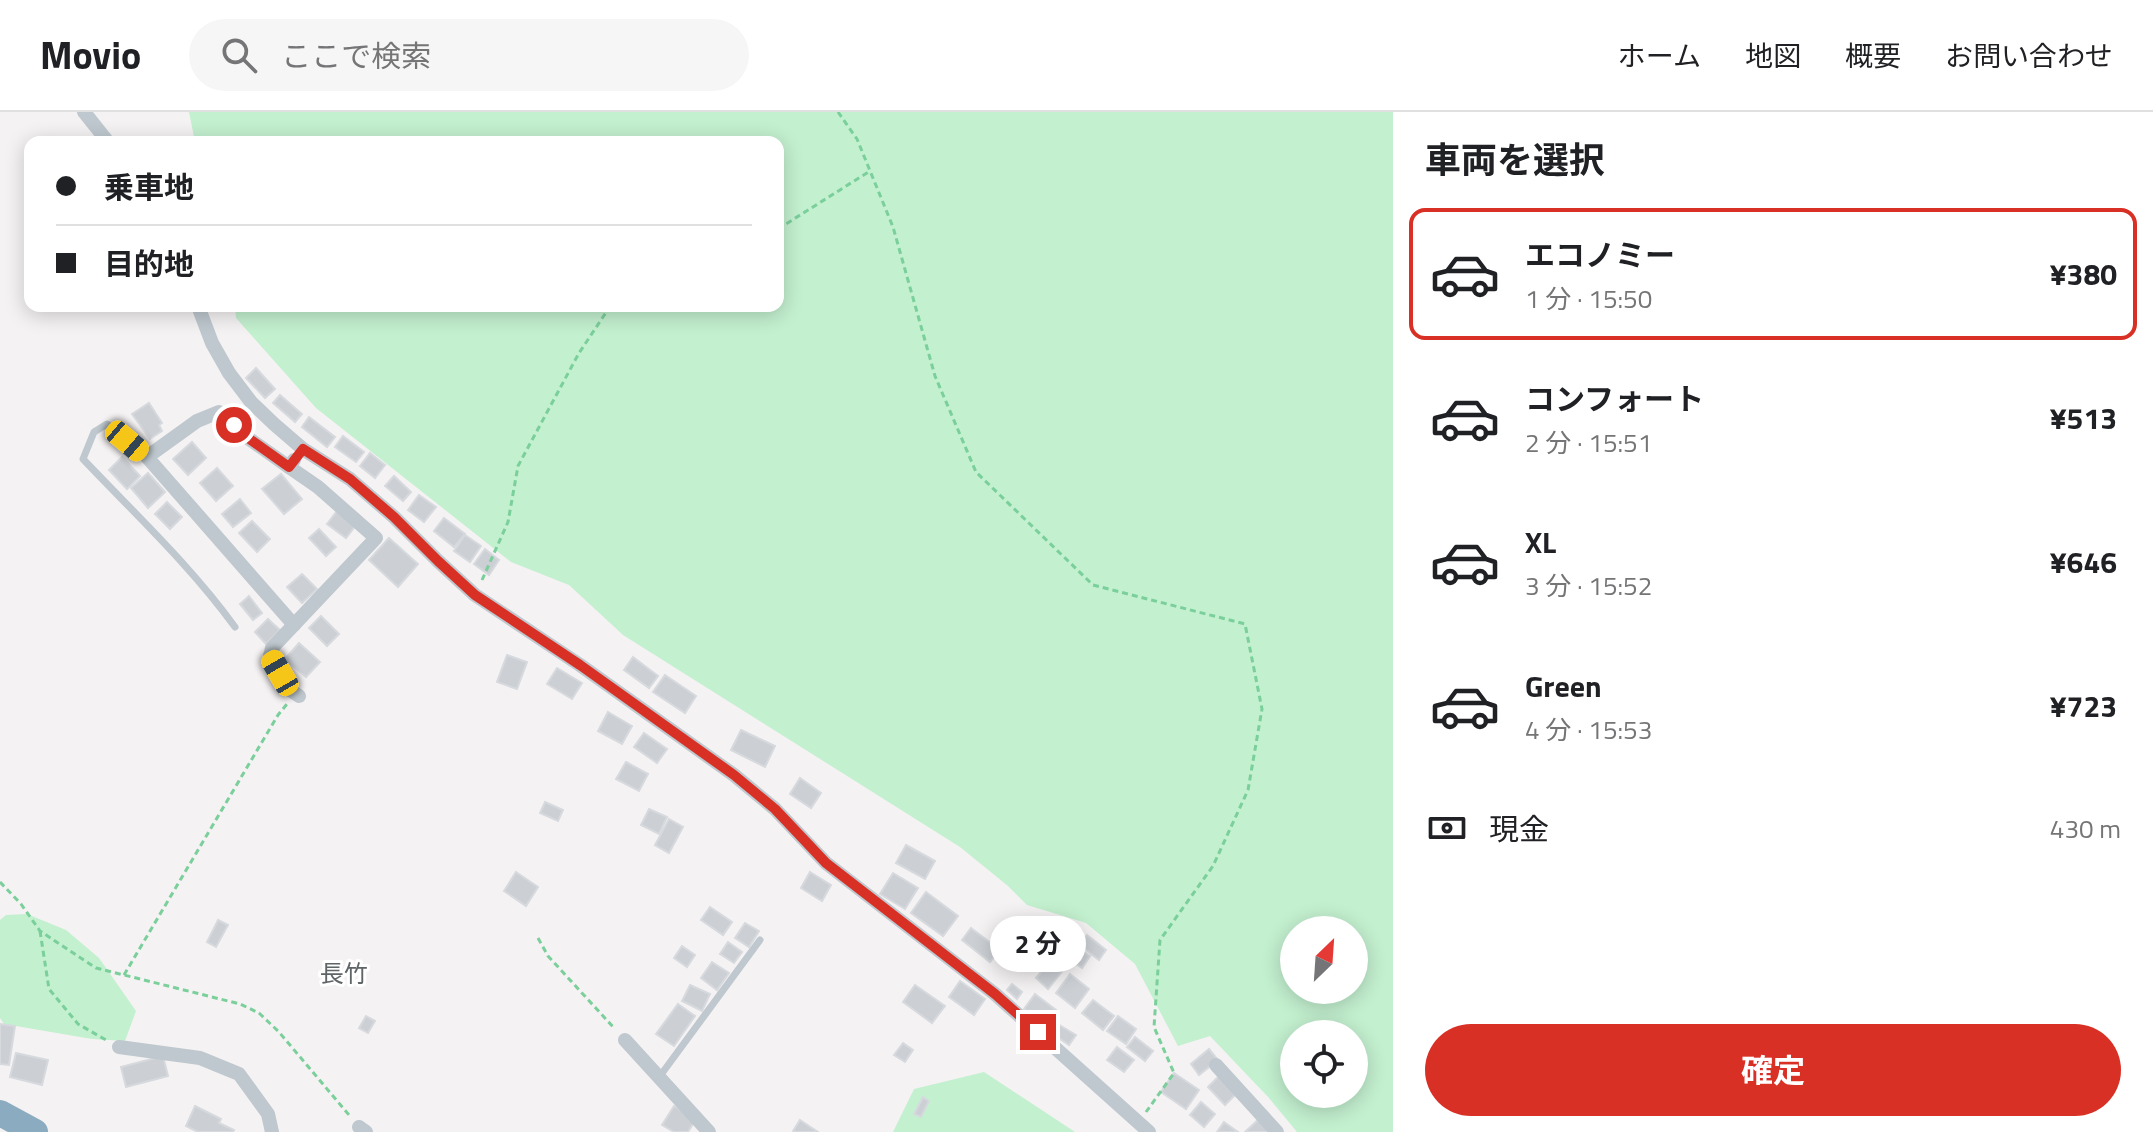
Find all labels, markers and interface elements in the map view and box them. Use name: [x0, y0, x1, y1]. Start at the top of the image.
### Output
search box: [189, 19, 749, 91]
text: Movio: [40, 26, 141, 84]
icon: search: [217, 33, 261, 77]
text: ここで検索: [281, 33, 431, 79]
text: ホーム: [1618, 34, 1701, 77]
text: 地図: [1745, 34, 1801, 77]
text: 概要: [1845, 34, 1901, 77]
text: お問い合わせ: [1945, 34, 2113, 77]
text: 車両を選択: [1425, 132, 1605, 187]
text: 乗車地: [104, 164, 194, 210]
text: エコノミー: [1525, 232, 1675, 278]
icon: car: [1429, 238, 1501, 310]
text: 目的地: [104, 241, 194, 287]
text: ¥380: [2050, 251, 2117, 297]
text: 1 分 · 15:50: [1525, 279, 1652, 318]
text: コンフォート: [1525, 376, 1704, 422]
icon: car: [1429, 382, 1501, 454]
text: ¥513: [2050, 395, 2117, 441]
route start: [216, 407, 252, 443]
car: [101, 416, 153, 466]
text: 2 分 · 15:51: [1525, 423, 1652, 462]
text: XL: [1525, 519, 1556, 565]
icon: car: [1429, 526, 1501, 598]
text: ¥646: [2050, 539, 2117, 585]
text: 3 分 · 15:52: [1525, 566, 1652, 605]
car: [258, 646, 302, 700]
text: Green: [1525, 663, 1602, 709]
icon: car: [1429, 670, 1501, 742]
text: ¥723: [2050, 683, 2117, 729]
text: 4 分 · 15:53: [1525, 710, 1652, 749]
icon: cash: [1425, 806, 1469, 850]
text: 現金: [1489, 806, 1549, 852]
text: 430 m: [2050, 809, 2121, 848]
callout: 2 分: [990, 916, 1086, 972]
north arrow: [1280, 916, 1368, 1004]
map controls: [1280, 916, 1368, 1108]
text: 2 分: [1015, 924, 1061, 963]
district label: 長竹: [320, 955, 368, 991]
route end: [1020, 1014, 1056, 1050]
button: locate: [1280, 1020, 1368, 1108]
button: 確定: [1425, 1024, 2121, 1116]

